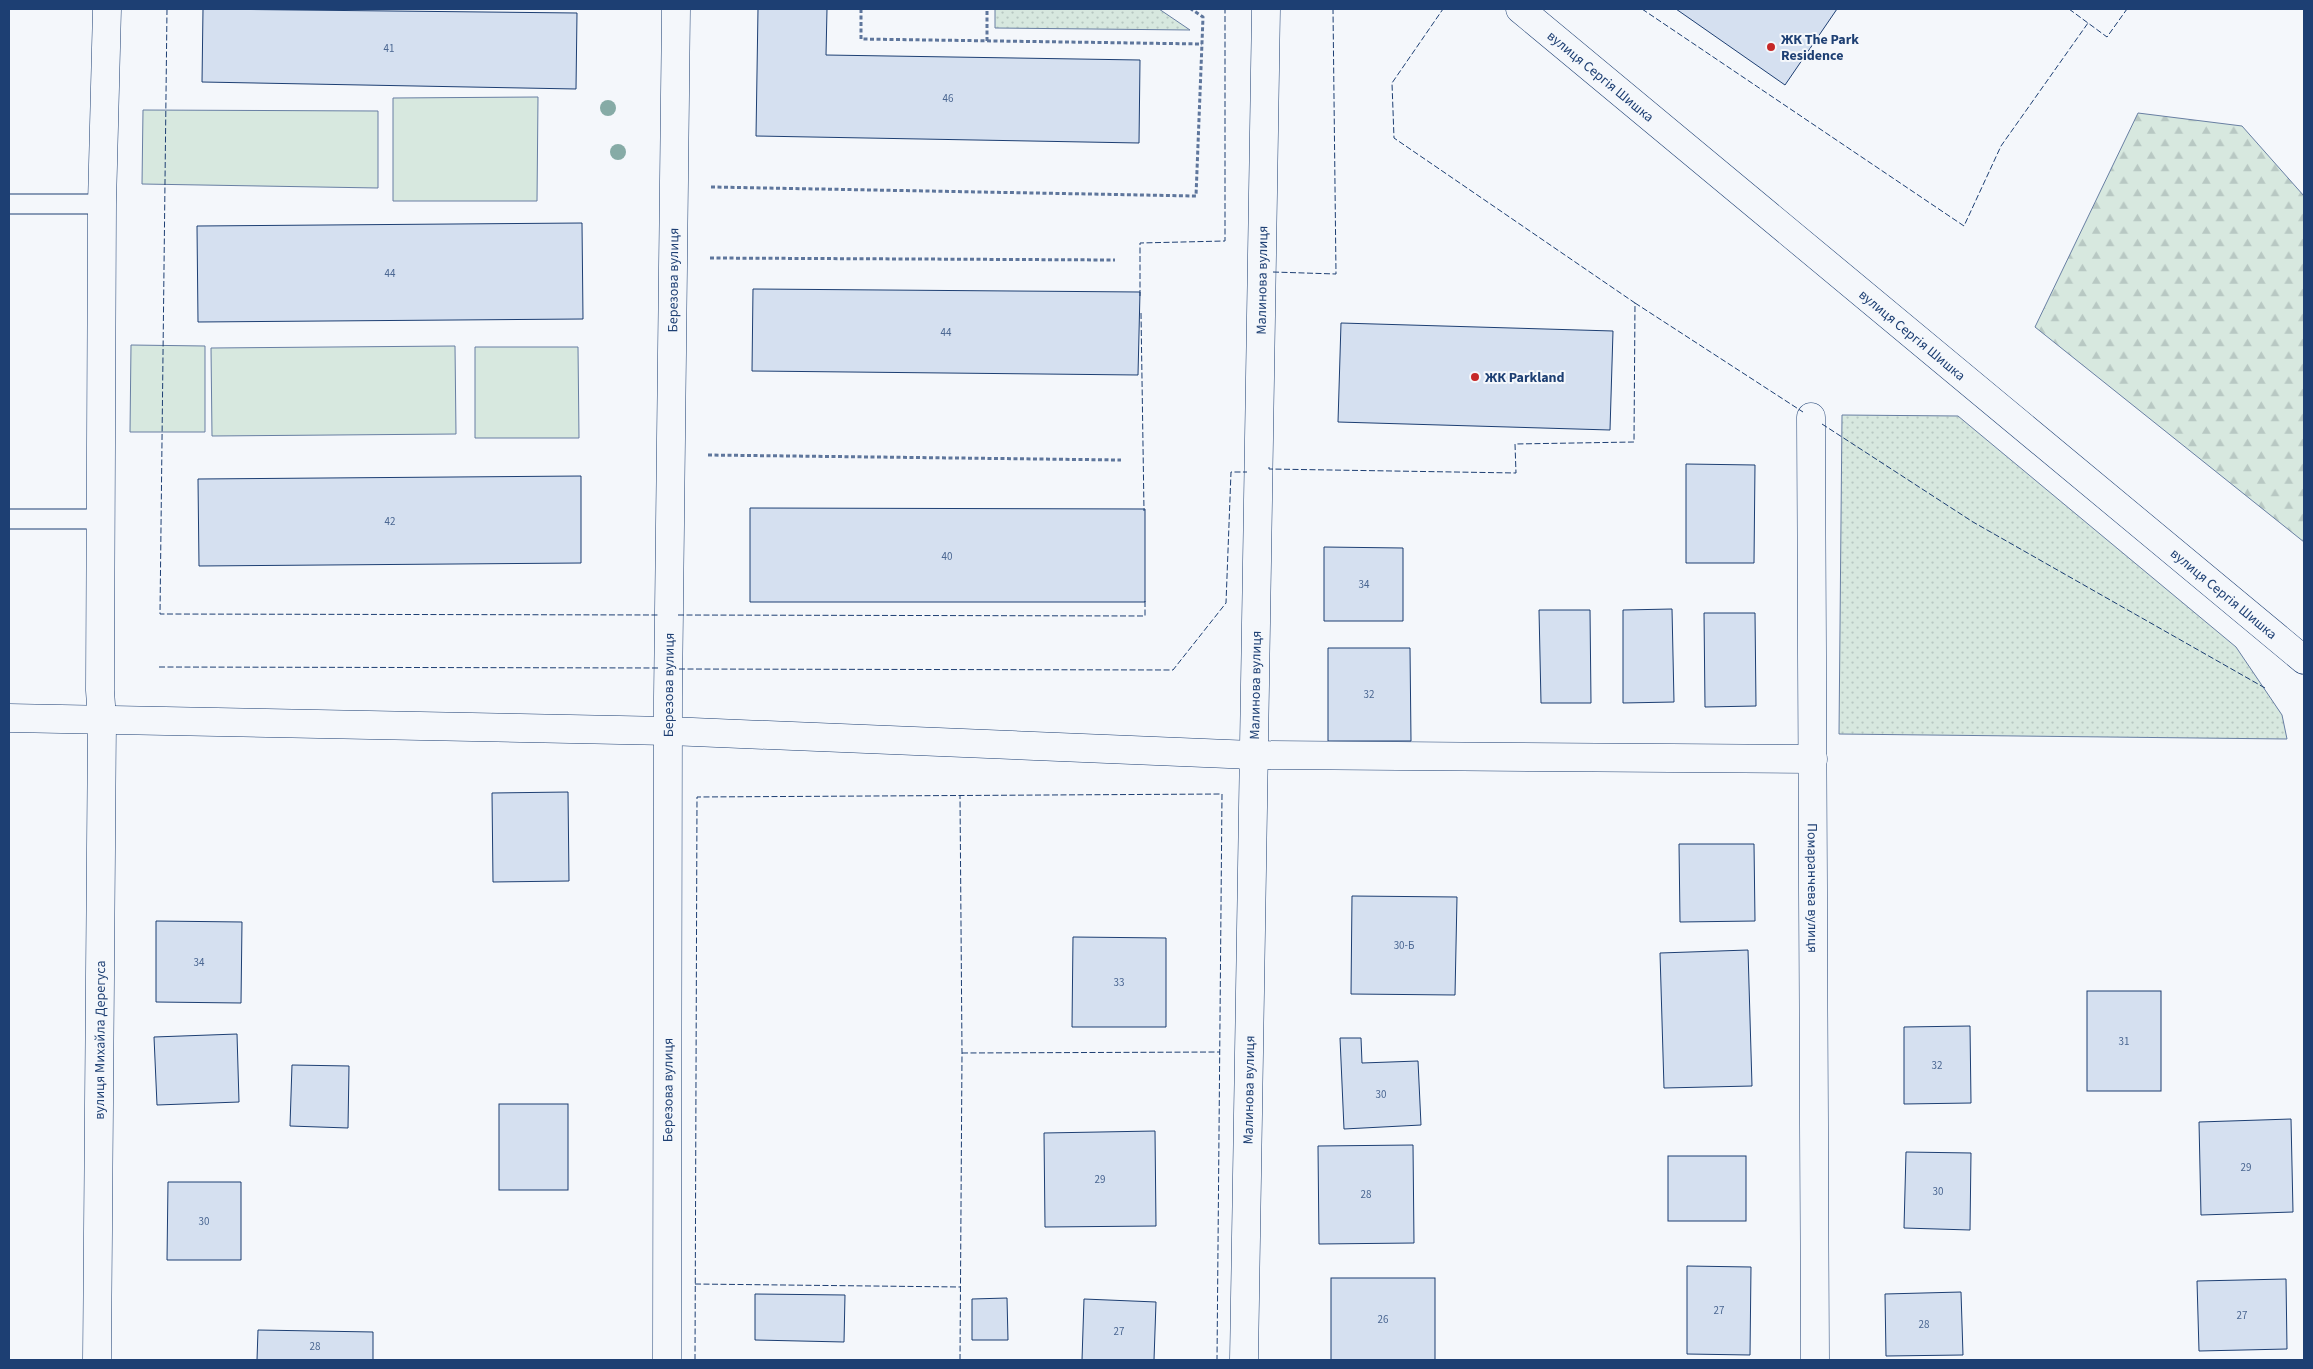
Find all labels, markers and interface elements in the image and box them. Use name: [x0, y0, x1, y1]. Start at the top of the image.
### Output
street label: вулиця Сергія Шишка: [1542, 27, 1658, 127]
place label: ЖК The Park Residence: [1781, 30, 1859, 66]
house number: 41: [384, 41, 394, 56]
marker: ЖК The Park Residence: [1765, 41, 1777, 53]
house number: 46: [943, 91, 954, 106]
street label: Малинова вулиця: [1252, 226, 1273, 335]
street label: Березова вулиця: [663, 228, 684, 332]
house number: 44: [385, 266, 396, 281]
street label: вулиця Сергія Шишка: [1854, 285, 1969, 386]
house number: 44: [941, 325, 952, 340]
place label: ЖК Parkland: [1485, 368, 1565, 388]
marker: ЖК Parkland: [1469, 371, 1481, 383]
house number: 42: [385, 514, 395, 529]
street label: вулиця Сергія Шишка: [2166, 544, 2281, 645]
house number: 40: [942, 549, 952, 564]
house number: 34: [1359, 577, 1370, 592]
street label: Малинова вулиця: [1245, 630, 1267, 740]
street label: Березова вулиця: [659, 633, 680, 737]
house number: 32: [1364, 687, 1374, 702]
street label: Помаранчева вулиця: [1802, 823, 1822, 953]
house number: 30-Б: [1394, 938, 1414, 953]
house number: 34: [194, 955, 205, 970]
street label: вулиця Михайла Дерегуса: [90, 960, 111, 1120]
house number: 33: [1114, 975, 1124, 990]
house number: 31: [2119, 1034, 2129, 1049]
street label: Малинова вулиця: [1239, 1035, 1260, 1145]
street label: Березова вулиця: [658, 1038, 678, 1142]
house number: 32: [1932, 1058, 1942, 1073]
house number: 30: [1376, 1087, 1386, 1102]
house number: 29: [2241, 1160, 2251, 1175]
house number: 29: [1095, 1172, 1105, 1187]
house number: 30: [1933, 1184, 1943, 1199]
house number: 28: [1361, 1187, 1372, 1202]
house number: 30: [199, 1214, 209, 1229]
house number: 27: [1714, 1303, 1724, 1318]
house number: 27: [2237, 1308, 2247, 1323]
house number: 26: [1378, 1312, 1389, 1327]
house number: 28: [1919, 1317, 1930, 1332]
house number: 27: [1114, 1324, 1124, 1339]
house number: 28: [310, 1339, 321, 1354]

